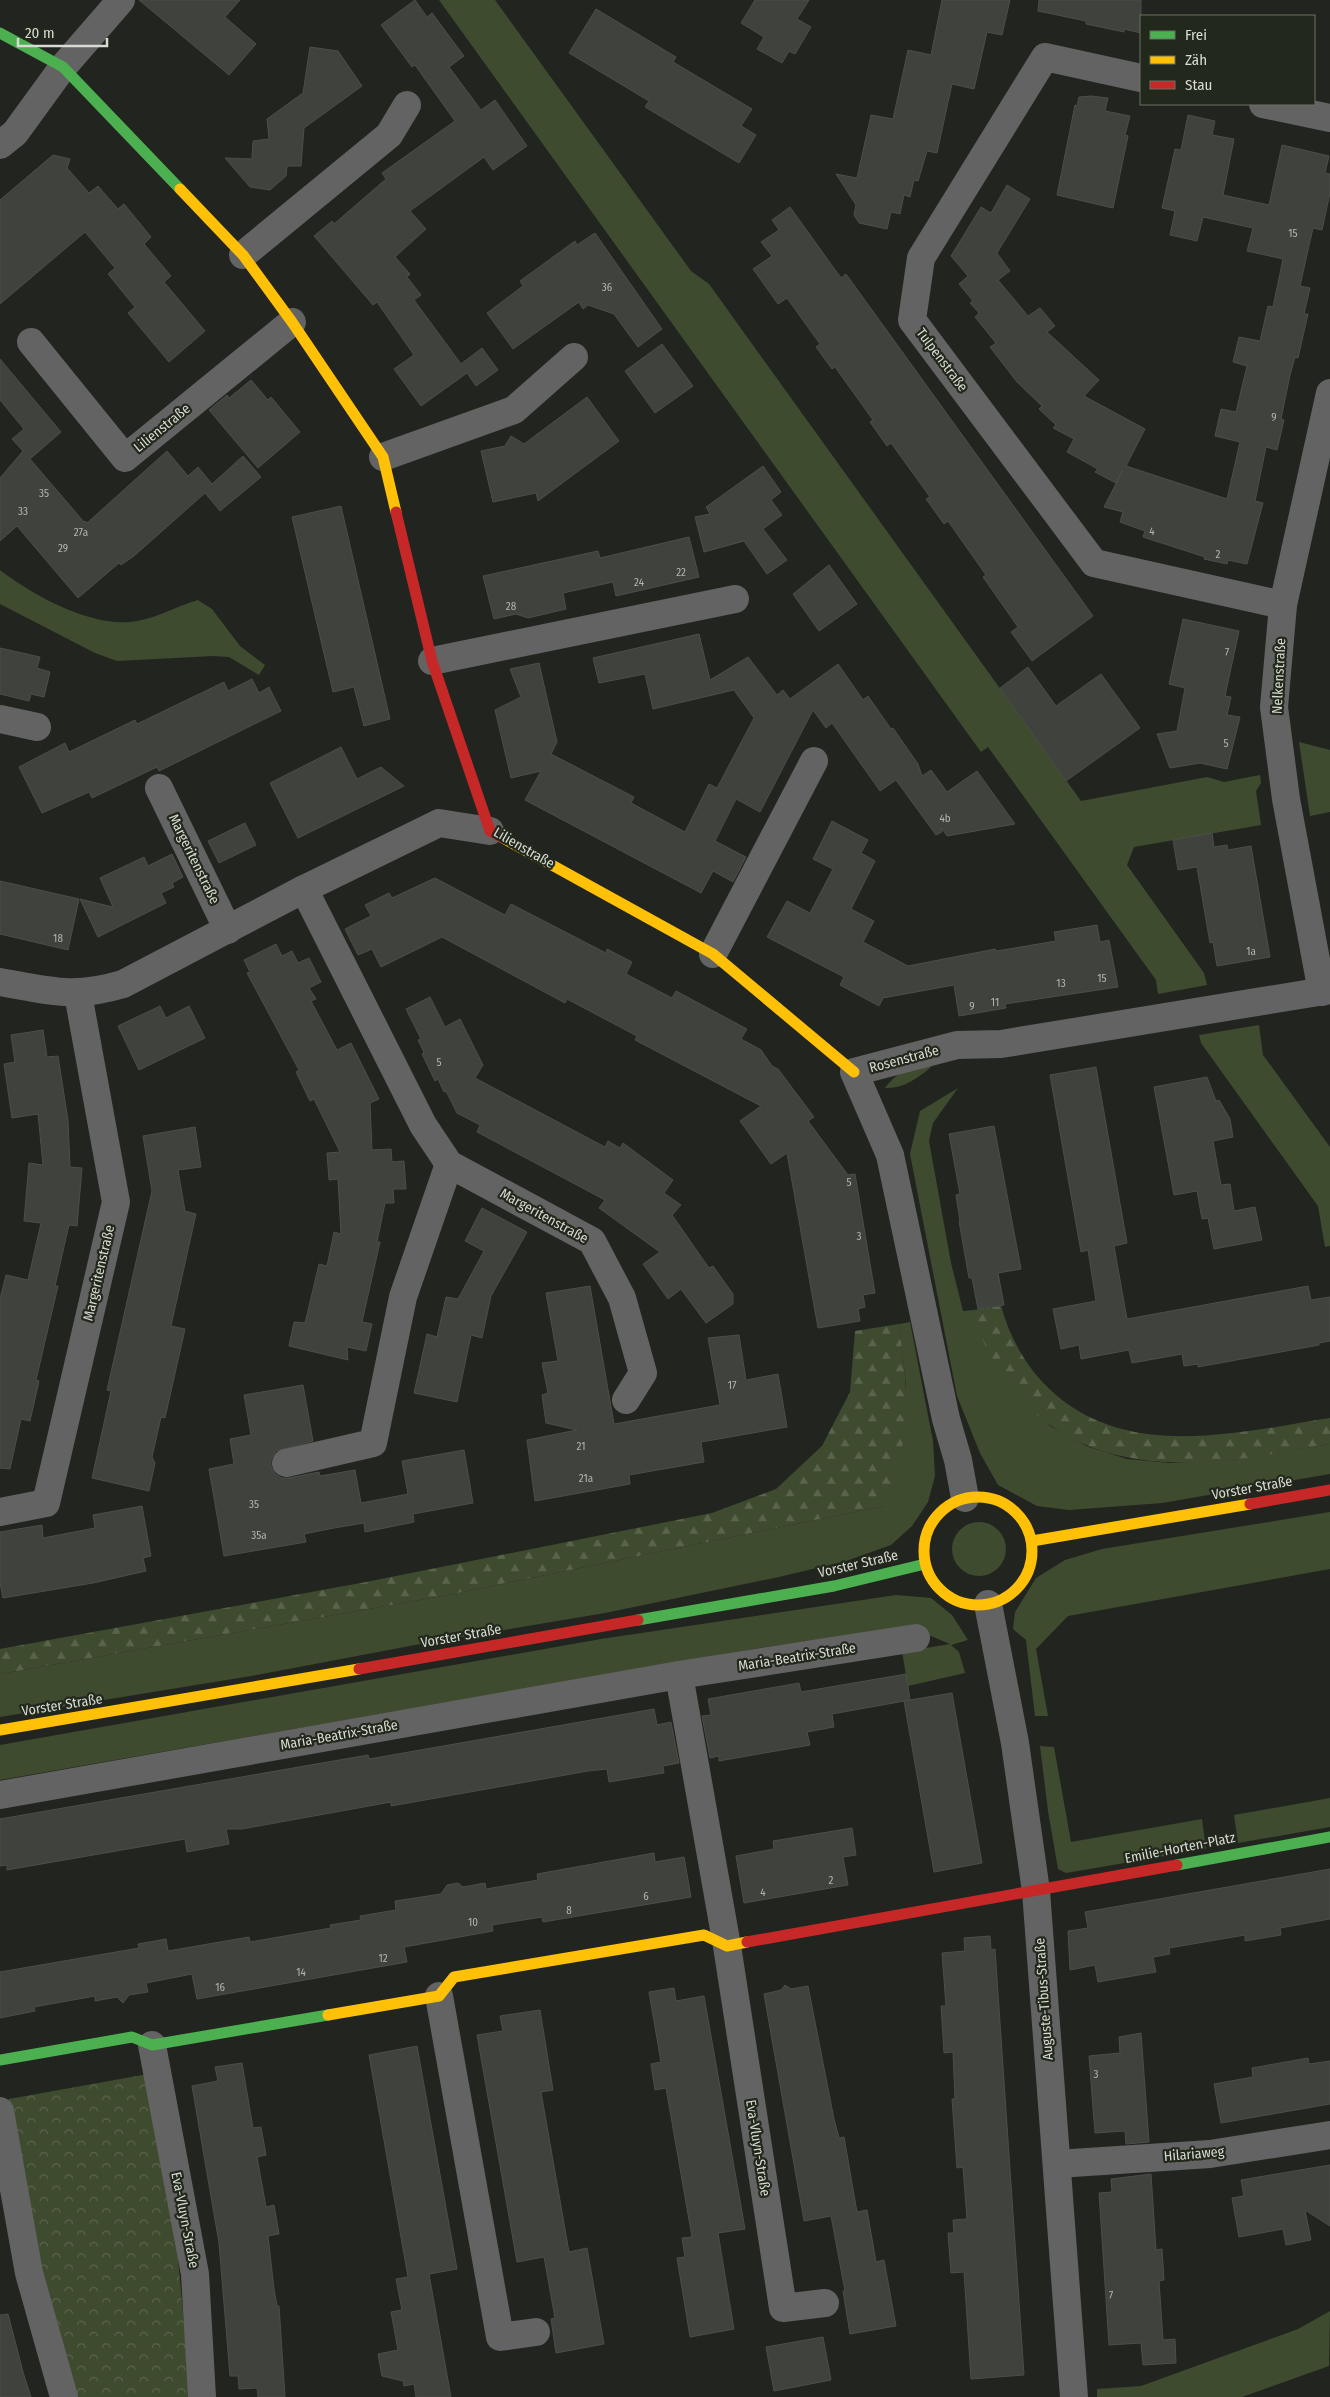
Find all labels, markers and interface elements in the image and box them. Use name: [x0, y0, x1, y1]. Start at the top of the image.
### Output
scale bar: [18, 15, 106, 47]
legend: [1140, 15, 1315, 105]
text: 20 m: [25, 24, 55, 42]
text: Frei: [1185, 26, 1207, 44]
text: Zäh: [1185, 51, 1207, 69]
text: Stau: [1185, 76, 1212, 94]
house number: 15: [1288, 227, 1298, 240]
house number: 36: [602, 281, 613, 294]
street label: Tulpenstraße: [913, 325, 971, 395]
street label: Lilienstraße: [130, 400, 194, 456]
house number: 9: [1271, 411, 1277, 424]
house number: 35: [39, 487, 49, 500]
house number: 33: [18, 505, 28, 518]
house number: 4: [1149, 525, 1155, 538]
house number: 27a: [74, 526, 88, 539]
house number: 29: [58, 542, 68, 555]
house number: 2: [1216, 548, 1221, 561]
house number: 22: [676, 566, 686, 579]
house number: 24: [634, 576, 645, 589]
house number: 28: [506, 600, 517, 613]
street label: Nelkenstraße: [1269, 637, 1289, 714]
house number: 7: [1225, 646, 1230, 659]
house number: 5: [1223, 737, 1229, 750]
street label: Margeritenstraße: [165, 811, 223, 907]
house number: 4b: [939, 812, 951, 825]
street label: Lilienstraße: [491, 824, 558, 872]
house number: 18: [53, 932, 63, 945]
house number: 1a: [1246, 945, 1256, 958]
house number: 15: [1097, 972, 1107, 985]
house number: 13: [1056, 977, 1066, 990]
house number: 11: [991, 996, 999, 1009]
house number: 9: [969, 1000, 975, 1013]
street label: Rosenstraße: [867, 1042, 941, 1076]
house number: 5: [436, 1056, 442, 1069]
house number: 5: [846, 1176, 852, 1189]
street label: Margeritenstraße: [497, 1185, 591, 1247]
street label: Margeritenstraße: [80, 1223, 118, 1323]
house number: 3: [857, 1230, 862, 1243]
house number: 17: [728, 1379, 737, 1392]
house number: 21: [577, 1440, 585, 1453]
house number: 21a: [579, 1472, 593, 1485]
street label: Vorster Straße: [1210, 1473, 1294, 1503]
house number: 35: [249, 1498, 259, 1511]
house number: 35a: [251, 1529, 267, 1542]
street label: Vorster Straße: [816, 1547, 900, 1581]
street label: Vorster Straße: [419, 1621, 503, 1651]
street label: Maria-Beatrix-Straße: [737, 1639, 857, 1675]
street label: Vorster Straße: [20, 1690, 104, 1720]
street label: Maria-Beatrix-Straße: [279, 1716, 399, 1754]
street label: Emilie-Horten-Platz: [1123, 1829, 1237, 1867]
house number: 2: [829, 1874, 834, 1887]
house number: 4: [760, 1886, 766, 1899]
house number: 6: [643, 1890, 649, 1903]
house number: 8: [566, 1904, 572, 1917]
house number: 10: [468, 1916, 478, 1929]
street label: Auguste-Tibus-Straße: [1031, 1937, 1057, 2061]
house number: 12: [378, 1952, 388, 1965]
house number: 14: [296, 1966, 306, 1979]
house number: 16: [215, 1981, 225, 1994]
house number: 3: [1094, 2068, 1099, 2081]
street label: Eva-Vluyn-Straße: [742, 2099, 774, 2198]
street label: Hilariaweg: [1163, 2143, 1225, 2165]
street label: Eva-Vluyn-Straße: [167, 2171, 203, 2270]
house number: 7: [1109, 2289, 1114, 2302]

